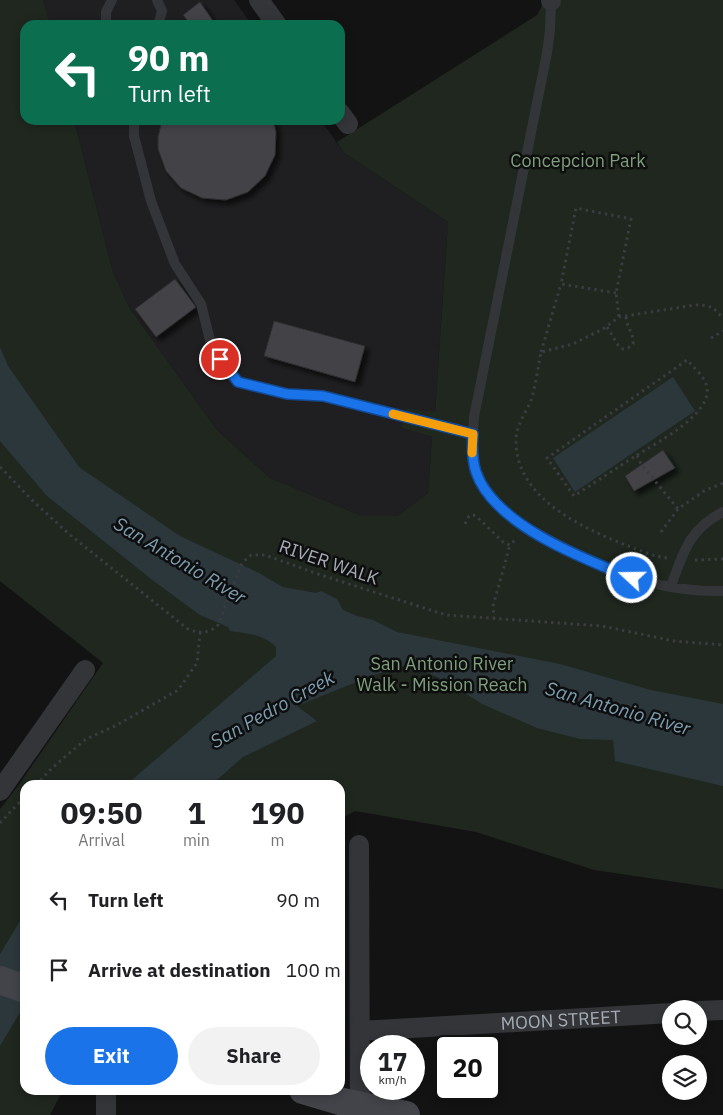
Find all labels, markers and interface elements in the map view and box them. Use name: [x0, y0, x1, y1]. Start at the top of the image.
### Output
text: 90 m: [128, 35, 210, 81]
icon: left: [45, 40, 110, 105]
text: Turn left: [128, 79, 211, 108]
park label: Concepcion Park: [510, 149, 646, 172]
pin: [199, 338, 241, 380]
icon: arrive: [206, 345, 234, 373]
water label: San Antonio River: [110, 511, 251, 609]
street label: RIVER WALK: [276, 534, 382, 590]
position arrow: [605, 551, 657, 603]
park label: San Antonio River Walk - Mission Reach: [356, 652, 528, 696]
water label: San Pedro Creek: [206, 664, 339, 753]
water label: San Antonio River: [543, 676, 694, 740]
text: 09:50: [61, 793, 142, 832]
text: 1: [187, 793, 205, 832]
text: 190: [250, 793, 304, 832]
text: Arrival: [78, 830, 125, 850]
text: min: [183, 830, 210, 850]
text: m: [270, 830, 284, 850]
icon: left: [45, 886, 73, 914]
text: Turn left: [88, 888, 164, 912]
text: 90 m: [276, 888, 320, 912]
icon: arrive: [45, 956, 73, 984]
text: Arrive at destination: [88, 958, 271, 982]
text: 100 m: [286, 958, 341, 982]
map controls: [662, 1000, 707, 1100]
button: search: [662, 1000, 707, 1045]
street label: MOON STREET: [500, 1004, 621, 1034]
button: Exit: [45, 1027, 178, 1085]
button: Share: [188, 1027, 320, 1085]
speed limit sign: 20: [435, 1035, 500, 1100]
text: 17: [377, 1045, 408, 1078]
button: layers: [662, 1055, 707, 1100]
text: km/h: [378, 1072, 407, 1087]

